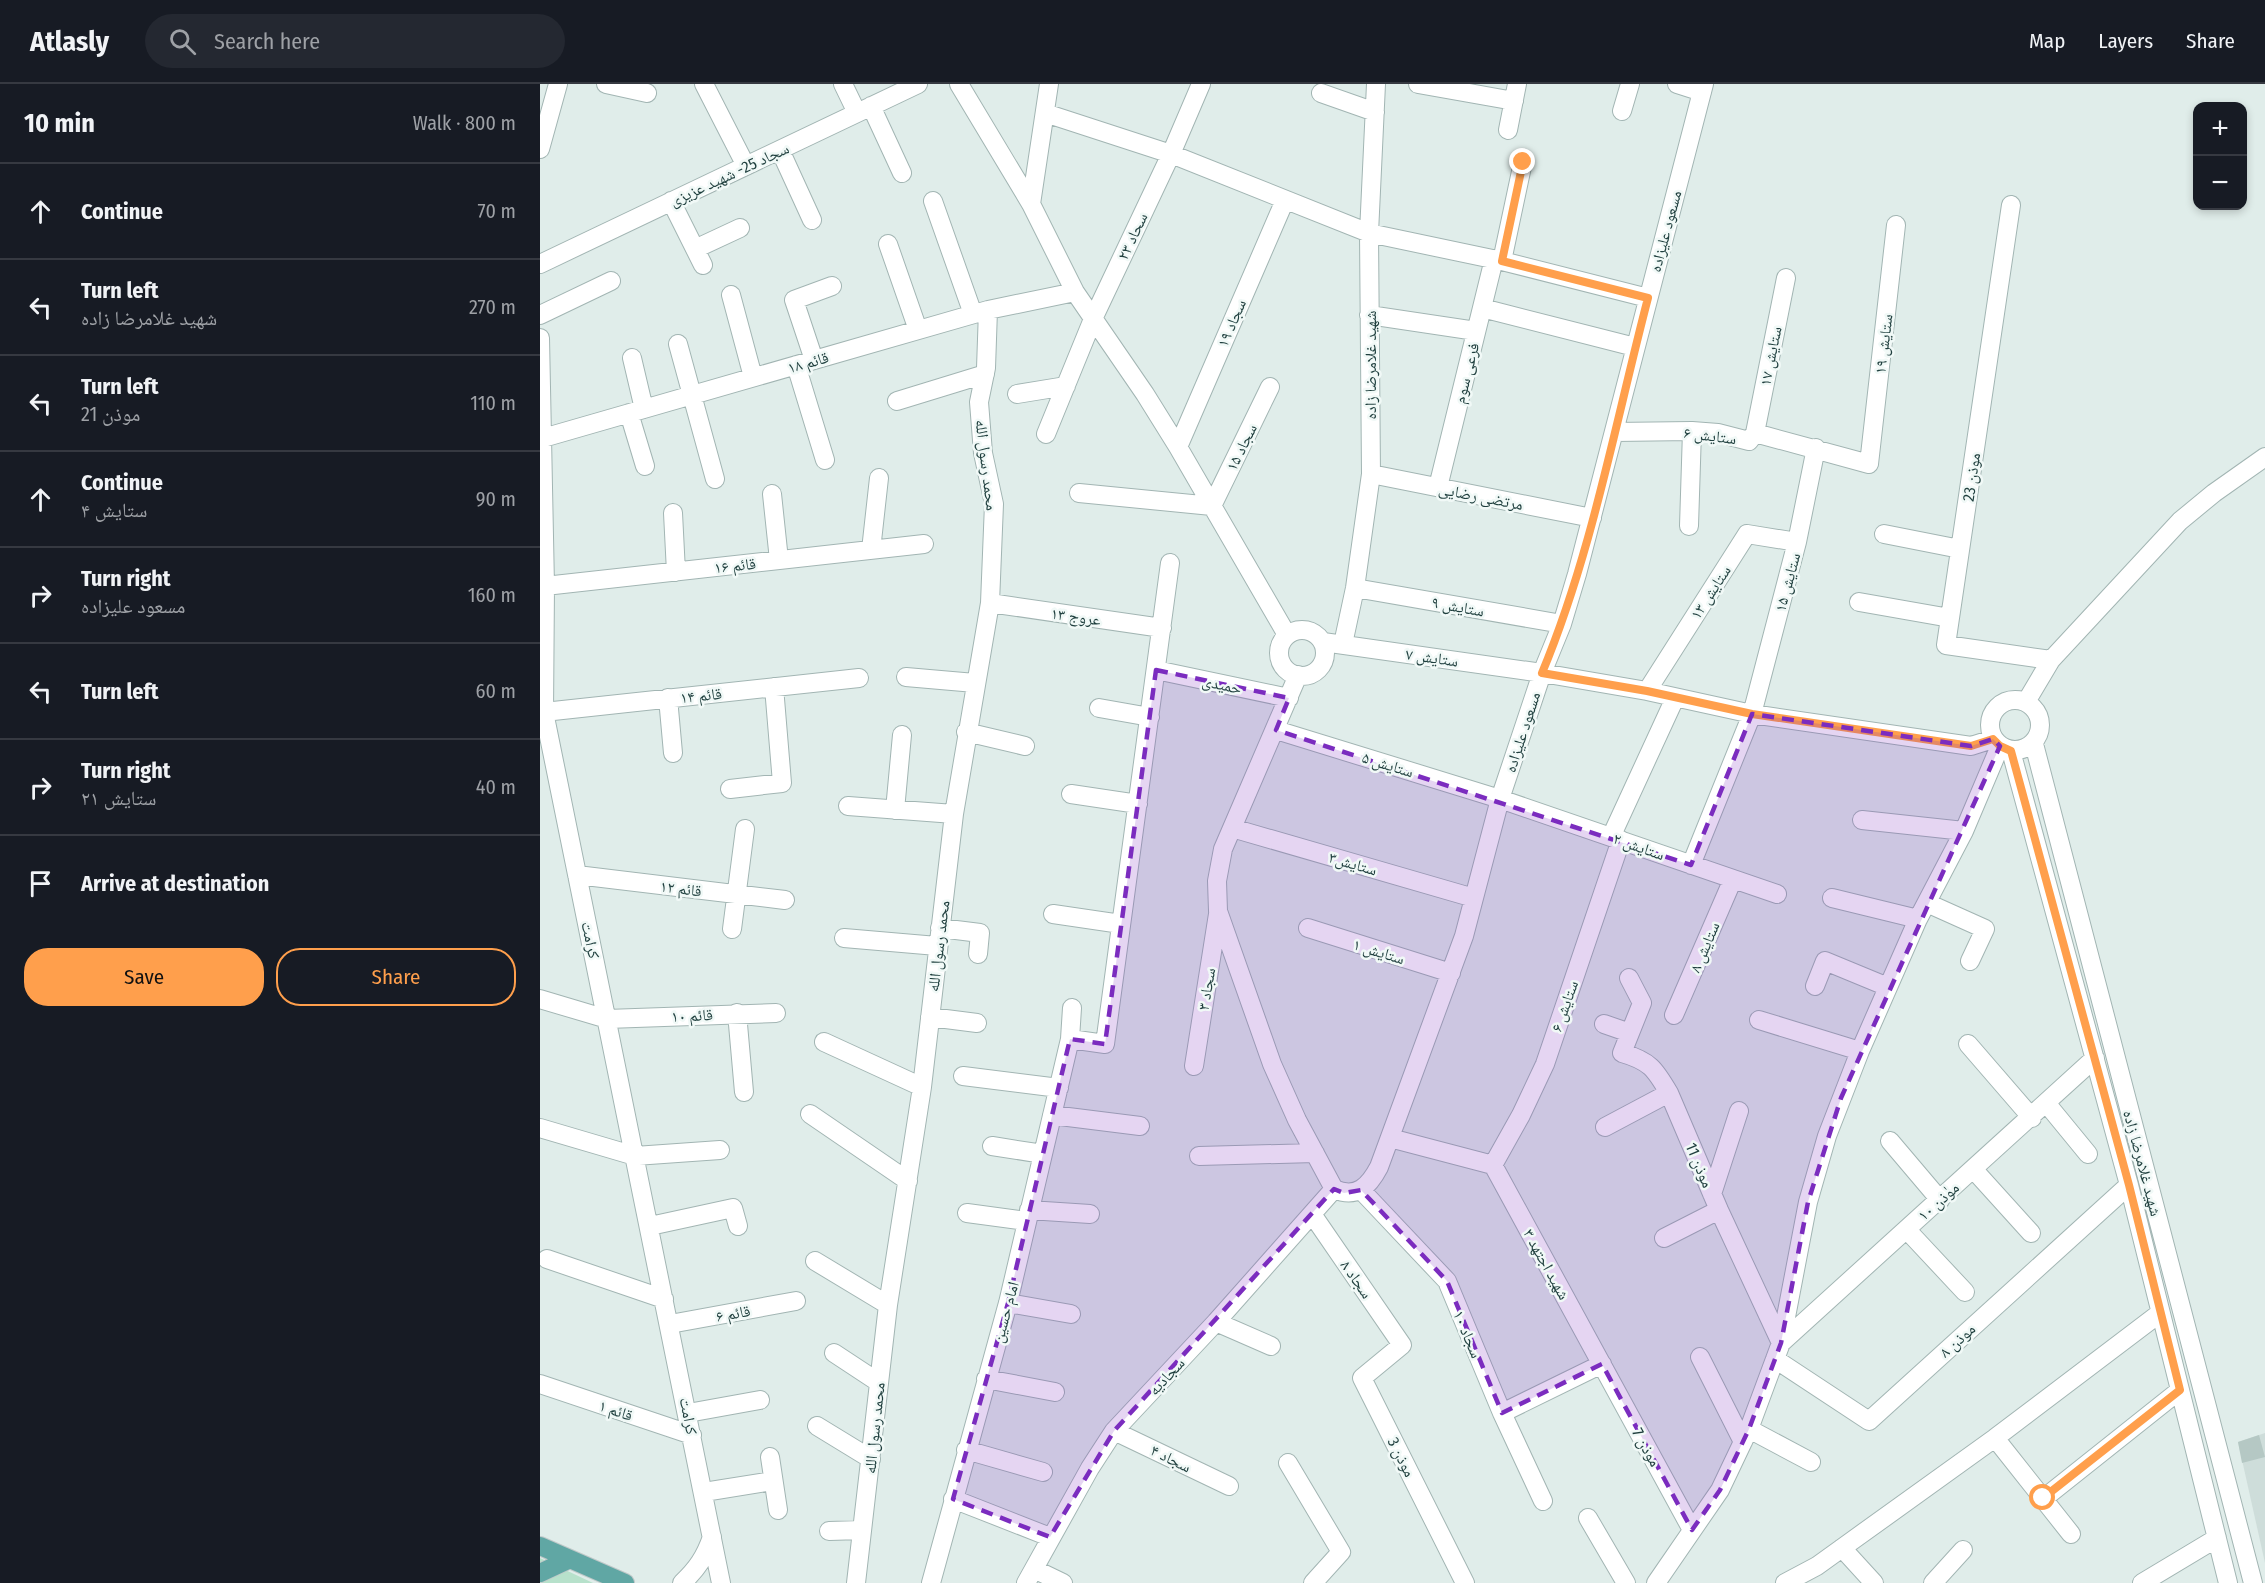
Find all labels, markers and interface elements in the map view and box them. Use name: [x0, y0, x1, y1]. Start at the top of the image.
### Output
search box: [145, 14, 565, 68]
text: Atlasly: [30, 25, 109, 58]
icon: search: [166, 25, 199, 58]
text: Search here: [214, 28, 320, 55]
text: Map: [2029, 28, 2065, 54]
text: Layers: [2098, 28, 2153, 54]
text: Share: [2186, 28, 2235, 54]
map controls: [2193, 102, 2247, 210]
button: +: [2193, 102, 2247, 156]
text: 10 min: [24, 108, 95, 139]
text: Walk · 800 m: [413, 111, 516, 135]
street label: سجاد 25- شهید عزیزی: [666, 138, 792, 211]
route end: [1509, 148, 1535, 174]
button: −: [2193, 156, 2247, 210]
street label: مسعود علیزاده: [1645, 188, 1685, 274]
icon: ahead: [24, 195, 57, 228]
text: Continue: [81, 198, 163, 225]
text: 70 m: [478, 199, 516, 223]
street label: سحاد ۲۳: [1113, 210, 1152, 263]
text: Turn left: [81, 277, 159, 304]
icon: left: [24, 291, 57, 324]
text: 270 m: [469, 295, 516, 319]
street label: سجاد ۱۹: [1213, 296, 1250, 350]
text: شهید غلامرضا زاده: [81, 306, 217, 330]
street label: شهید غلامرضا زاده: [1361, 311, 1380, 419]
street label: ستایش ۱۹: [1870, 313, 1898, 375]
street label: ستایش ۱۷: [1755, 325, 1787, 388]
street label: فرعی سوم: [1450, 341, 1484, 406]
street label: قائم ۱۸: [785, 348, 831, 378]
text: Turn left: [81, 373, 159, 400]
icon: left: [24, 387, 57, 420]
text: 110 m: [470, 391, 516, 415]
text: موذن 21: [81, 402, 140, 426]
street label: محمد رسول الله: [970, 418, 1002, 512]
street label: سجاد ۱۵: [1222, 421, 1261, 474]
street label: ستایش ۶: [1682, 423, 1737, 449]
street label: موذن 23: [1959, 452, 1985, 503]
text: Continue: [81, 469, 163, 496]
street label: مرتضی رضایی: [1437, 479, 1525, 515]
icon: ahead: [24, 483, 57, 516]
text: 90 m: [476, 487, 516, 511]
text: ستایش ۴: [81, 498, 147, 522]
street label: ستایش ۱۵: [1771, 551, 1805, 614]
street label: قائم ۱۶: [713, 554, 757, 578]
street label: ستایش ۱۳: [1686, 562, 1736, 623]
text: Turn right: [81, 565, 170, 592]
icon: right: [24, 579, 57, 612]
text: 160 m: [468, 583, 516, 607]
street label: ستایش ۹: [1430, 593, 1486, 621]
text: مسعود علیزاده: [81, 594, 185, 618]
street label: عروج ۱۳: [1050, 604, 1102, 630]
street label: ستایش ۷: [1404, 644, 1460, 672]
street label: حمیدی: [1200, 671, 1243, 699]
icon: left: [24, 675, 57, 708]
text: Turn left: [81, 678, 159, 705]
text: 60 m: [476, 679, 516, 703]
street label: قائم ۱۴: [679, 684, 723, 708]
street label: مسعود علیزاده: [1501, 689, 1544, 775]
street label: ستایش ۵: [1359, 748, 1416, 782]
text: Turn right: [81, 757, 170, 784]
icon: right: [24, 771, 57, 804]
text: 40 m: [476, 775, 516, 799]
text: ستایش ۲۱: [81, 786, 156, 810]
street label: ستایش ۲: [1610, 829, 1667, 865]
street label: ستایش۳: [1326, 848, 1379, 880]
icon: arrive: [24, 867, 57, 900]
text: Arrive at destination: [81, 870, 269, 897]
street label: قائم ۱۲: [659, 877, 703, 901]
street label: محمد رسول الله: [923, 899, 955, 993]
street label: ستایش ۸: [1685, 919, 1724, 976]
street label: کرامت: [577, 920, 604, 961]
street label: ستایش ۱: [1350, 935, 1407, 969]
button: Save: [24, 948, 264, 1006]
button: Share: [276, 948, 516, 1006]
street label: سجاد ۳: [1194, 966, 1219, 1012]
street label: ستایش ۶: [1547, 978, 1583, 1035]
street label: قائم ۱۰: [671, 1005, 713, 1027]
street label: شهید غلامرضا زاده: [2119, 1108, 2166, 1218]
street label: موذن 11: [1681, 1140, 1717, 1191]
street label: موٰذن ۱۰: [1914, 1178, 1964, 1226]
street label: شهید اجتهد ۳: [1519, 1225, 1574, 1303]
street label: سجاد ۸: [1337, 1256, 1377, 1302]
street label: امام حسین: [988, 1279, 1024, 1345]
street label: قائم ۶: [714, 1301, 752, 1327]
street label: سجاد ۱۰: [1449, 1307, 1486, 1361]
street label: موذن ۸: [1935, 1319, 1980, 1362]
street label: سجادیه: [1144, 1354, 1189, 1399]
street label: محمد رسول الله: [860, 1381, 890, 1475]
street label: قائم ۱: [596, 1396, 635, 1426]
street label: کرامت: [676, 1396, 701, 1437]
street label: موذن 7: [1627, 1425, 1665, 1470]
street label: موذن 3: [1383, 1434, 1419, 1481]
street label: سجاد ۴: [1147, 1441, 1194, 1476]
route start: [2029, 1484, 2055, 1510]

